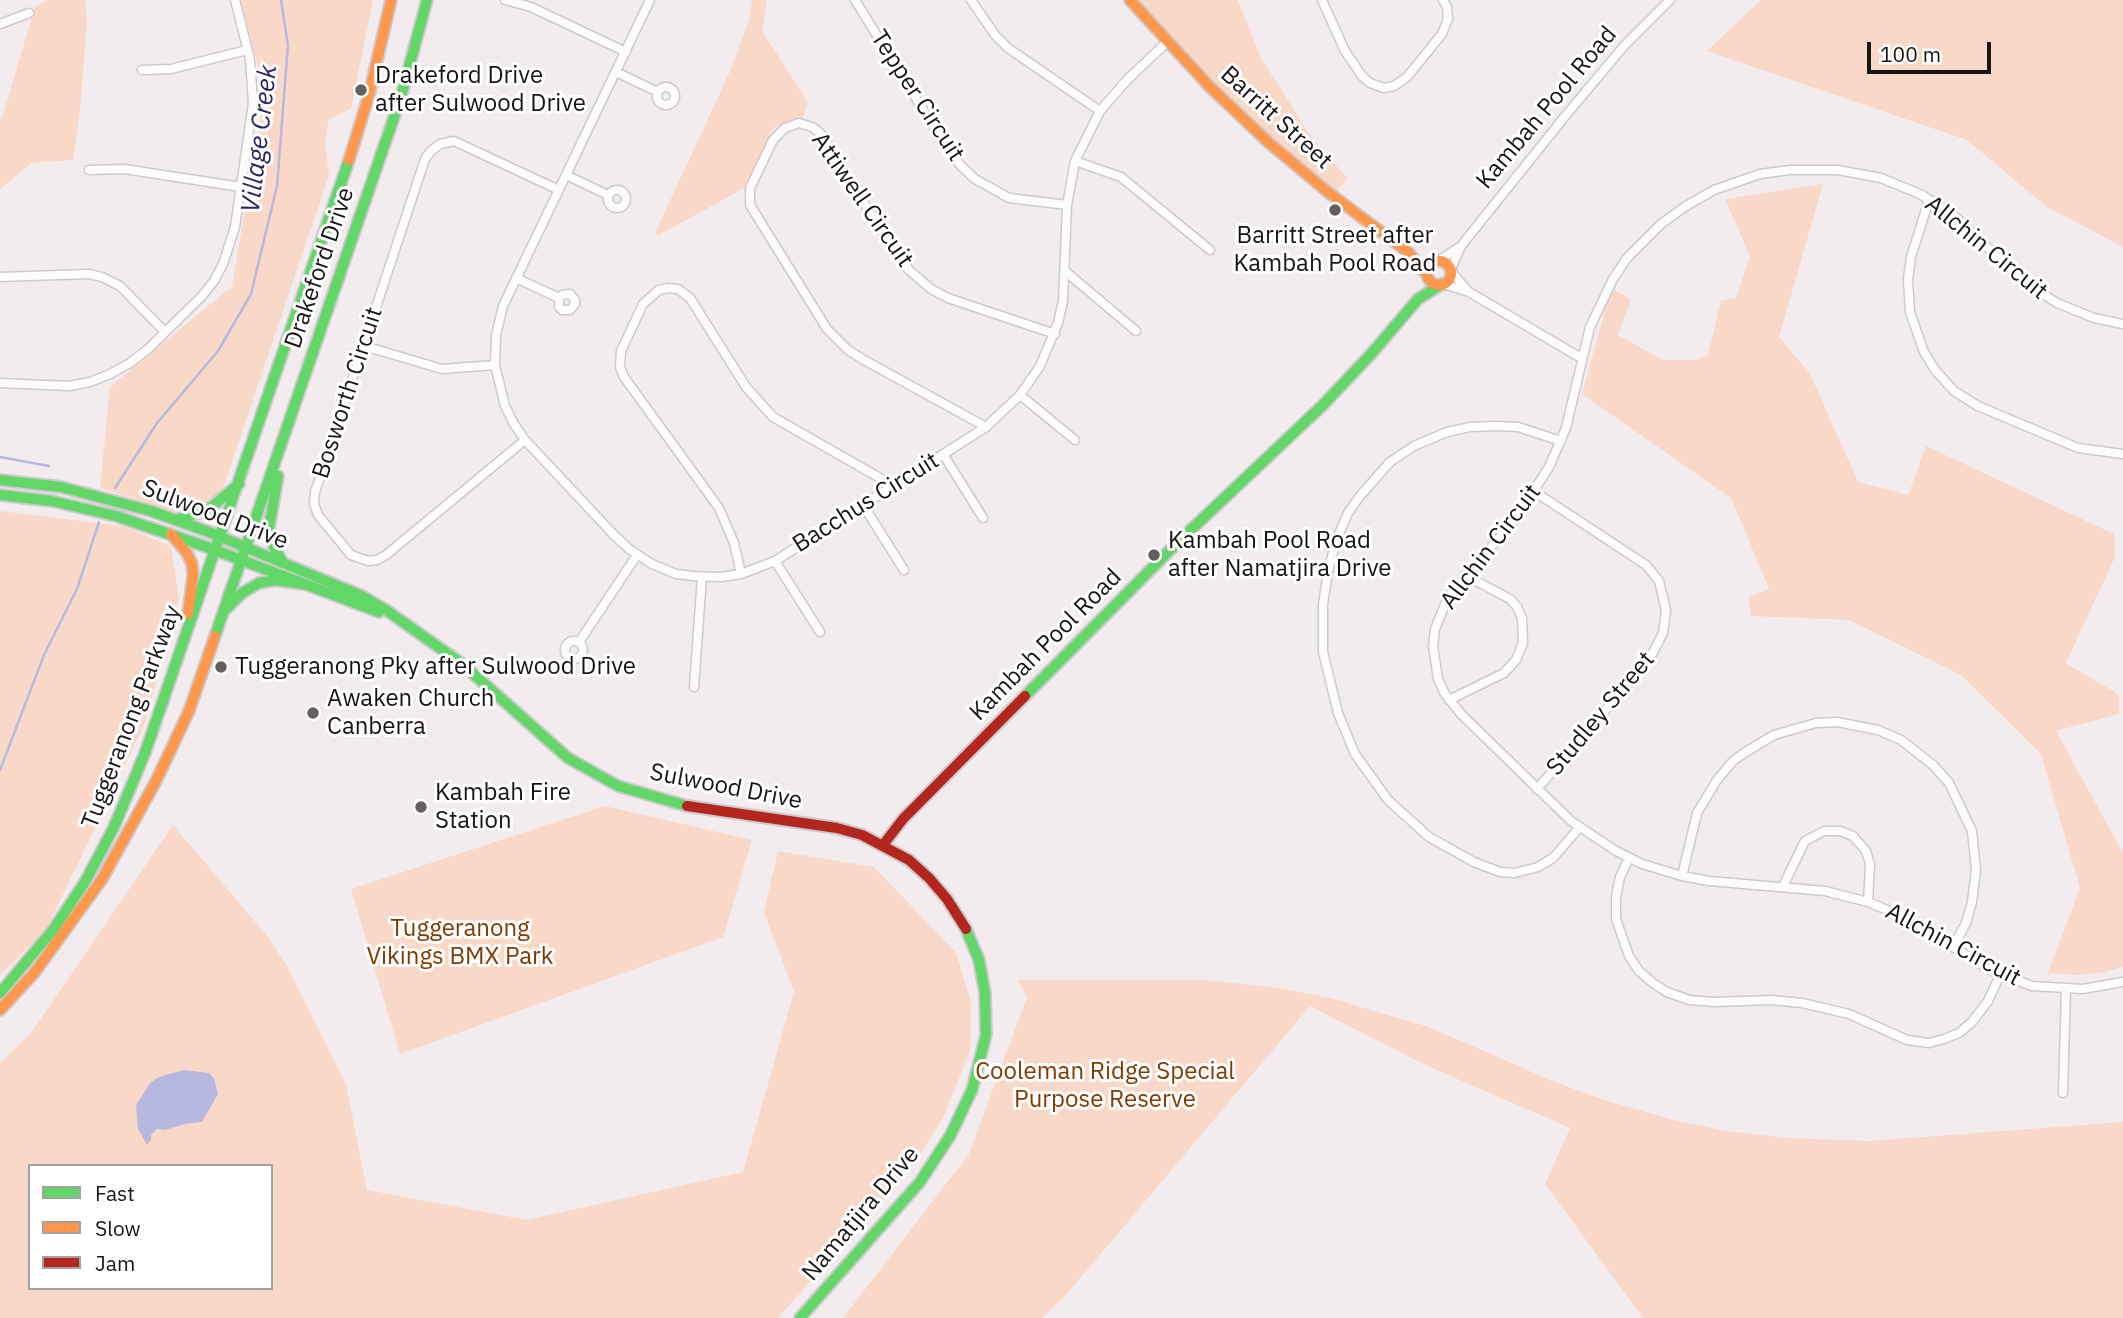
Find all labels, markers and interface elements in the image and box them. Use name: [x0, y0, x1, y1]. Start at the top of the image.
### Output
street label: Kambah Pool Road: [1471, 21, 1623, 195]
street label: Tepper Circuit: [864, 25, 970, 167]
scale bar: [1871, 28, 1995, 72]
text: 100 m: [1880, 40, 1941, 68]
street label: Barritt Street: [1214, 60, 1338, 176]
place label: Drakeford Drive after Sulwood Drive: [375, 62, 586, 118]
water label: Village Creek: [235, 63, 285, 215]
marker: Drakeford Drive after Sulwood Drive: [353, 82, 369, 98]
street label: Attiwell Circuit: [805, 127, 919, 273]
street label: Drakeford Drive: [279, 184, 361, 352]
street label: Allchin Circuit: [1919, 190, 2053, 306]
marker: Barritt Street after Kambah Pool Road: [1327, 202, 1343, 218]
place label: Barritt Street after Kambah Pool Road: [1234, 222, 1436, 278]
street label: Bosworth Circuit: [307, 304, 389, 482]
street label: Bacchus Circuit: [788, 447, 944, 559]
street label: Sulwood Drive: [138, 474, 292, 556]
street label: Allchin Circuit: [1435, 479, 1547, 615]
place label: Kambah Pool Road after Namatjira Drive: [1168, 527, 1391, 583]
marker: Kambah Pool Road after Namatjira Drive: [1146, 547, 1162, 563]
street label: Kambah Pool Road: [964, 563, 1128, 727]
street label: Tuggeranong Parkway: [76, 601, 188, 833]
street label: Studley Street: [1541, 646, 1661, 782]
place label: Tuggeranong Pky after Sulwood Drive: [235, 653, 636, 681]
marker: Tuggeranong Pky after Sulwood Drive: [213, 659, 229, 675]
place label: Awaken Church Canberra: [327, 685, 494, 741]
marker: Awaken Church Canberra: [305, 705, 321, 721]
street label: Sulwood Drive: [647, 758, 805, 816]
place label: Kambah Fire Station: [435, 779, 571, 835]
marker: Kambah Fire Station: [413, 799, 429, 815]
street label: Allchin Circuit: [1880, 897, 2026, 993]
park label: Tuggeranong Vikings BMX Park: [366, 915, 554, 971]
park label: Cooleman Ridge Special Purpose Reserve: [975, 1058, 1235, 1114]
street label: Namatjira Drive: [796, 1141, 926, 1287]
legend: [28, 1164, 273, 1290]
text: Fast: [95, 1179, 135, 1207]
text: Slow: [95, 1214, 141, 1242]
text: Jam: [95, 1249, 135, 1277]

